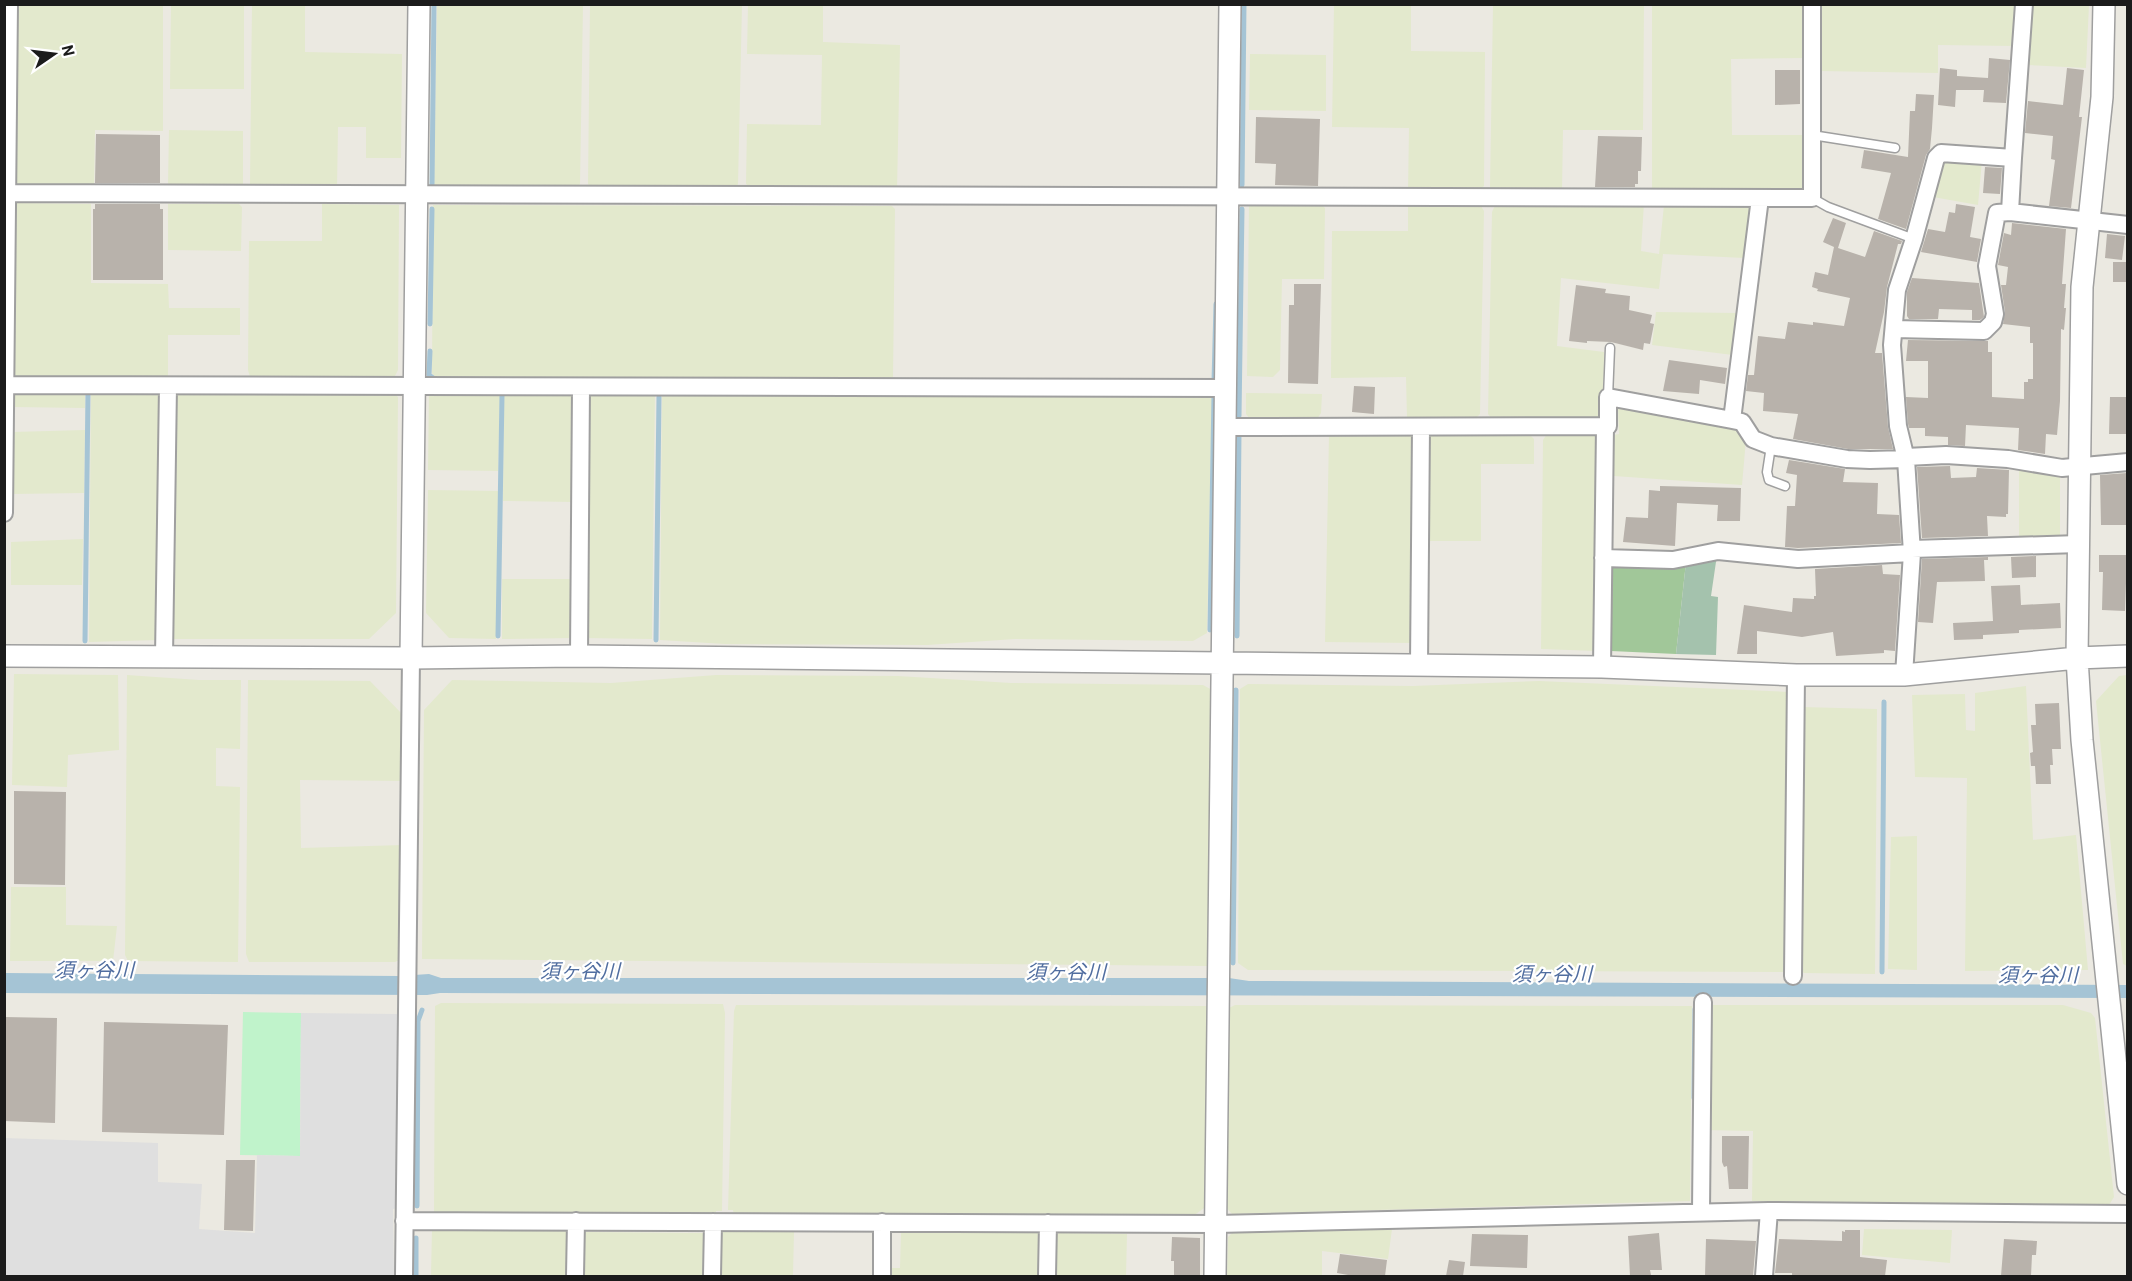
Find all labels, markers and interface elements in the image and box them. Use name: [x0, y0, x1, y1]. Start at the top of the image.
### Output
north arrow: [24, 24, 84, 84]
text: N: [59, 43, 80, 58]
water label: 須ヶ谷川: [54, 957, 136, 981]
water label: 須ヶ谷川: [540, 958, 622, 982]
water label: 須ヶ谷川: [1026, 959, 1108, 983]
water label: 須ヶ谷川: [1512, 961, 1594, 985]
water label: 須ヶ谷川: [1998, 962, 2080, 986]

